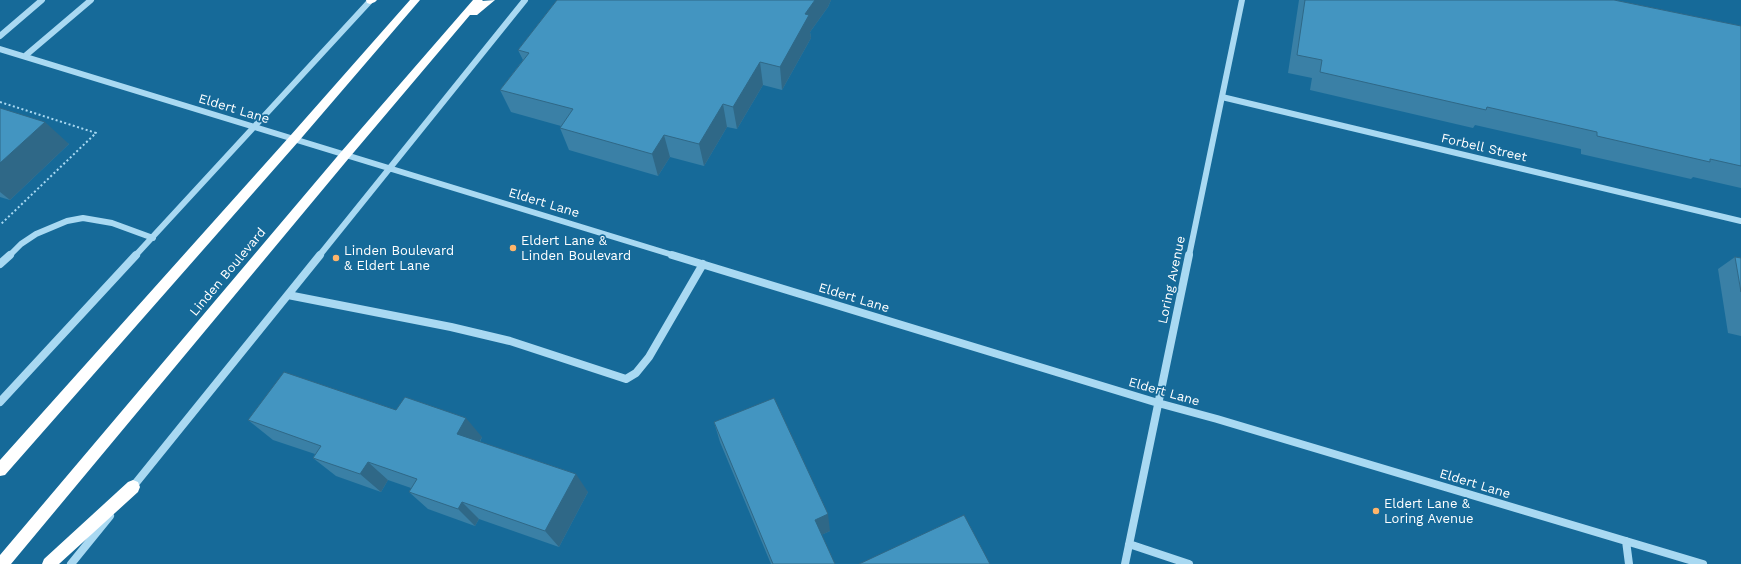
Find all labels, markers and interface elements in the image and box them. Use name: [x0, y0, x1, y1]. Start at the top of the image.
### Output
street label: Eldert Lane: [197, 91, 271, 127]
street label: Forbell Street: [1440, 131, 1528, 165]
street label: Eldert Lane: [507, 185, 581, 221]
street label: Linden Boulevard: [187, 225, 269, 319]
place label: Eldert Lane & Linden Boulevard: [521, 233, 631, 264]
street label: Loring Avenue: [1155, 235, 1189, 325]
place label: Linden Boulevard & Eldert Lane: [344, 243, 454, 274]
marker: Eldert Lane & Linden Boulevard: [508, 243, 518, 253]
marker: Linden Boulevard & Eldert Lane: [331, 253, 341, 263]
street label: Eldert Lane: [817, 280, 891, 316]
street label: Eldert Lane: [1127, 374, 1201, 410]
street label: Eldert Lane: [1438, 466, 1512, 502]
place label: Eldert Lane & Loring Avenue: [1384, 496, 1474, 527]
marker: Eldert Lane & Loring Avenue: [1371, 506, 1381, 516]

